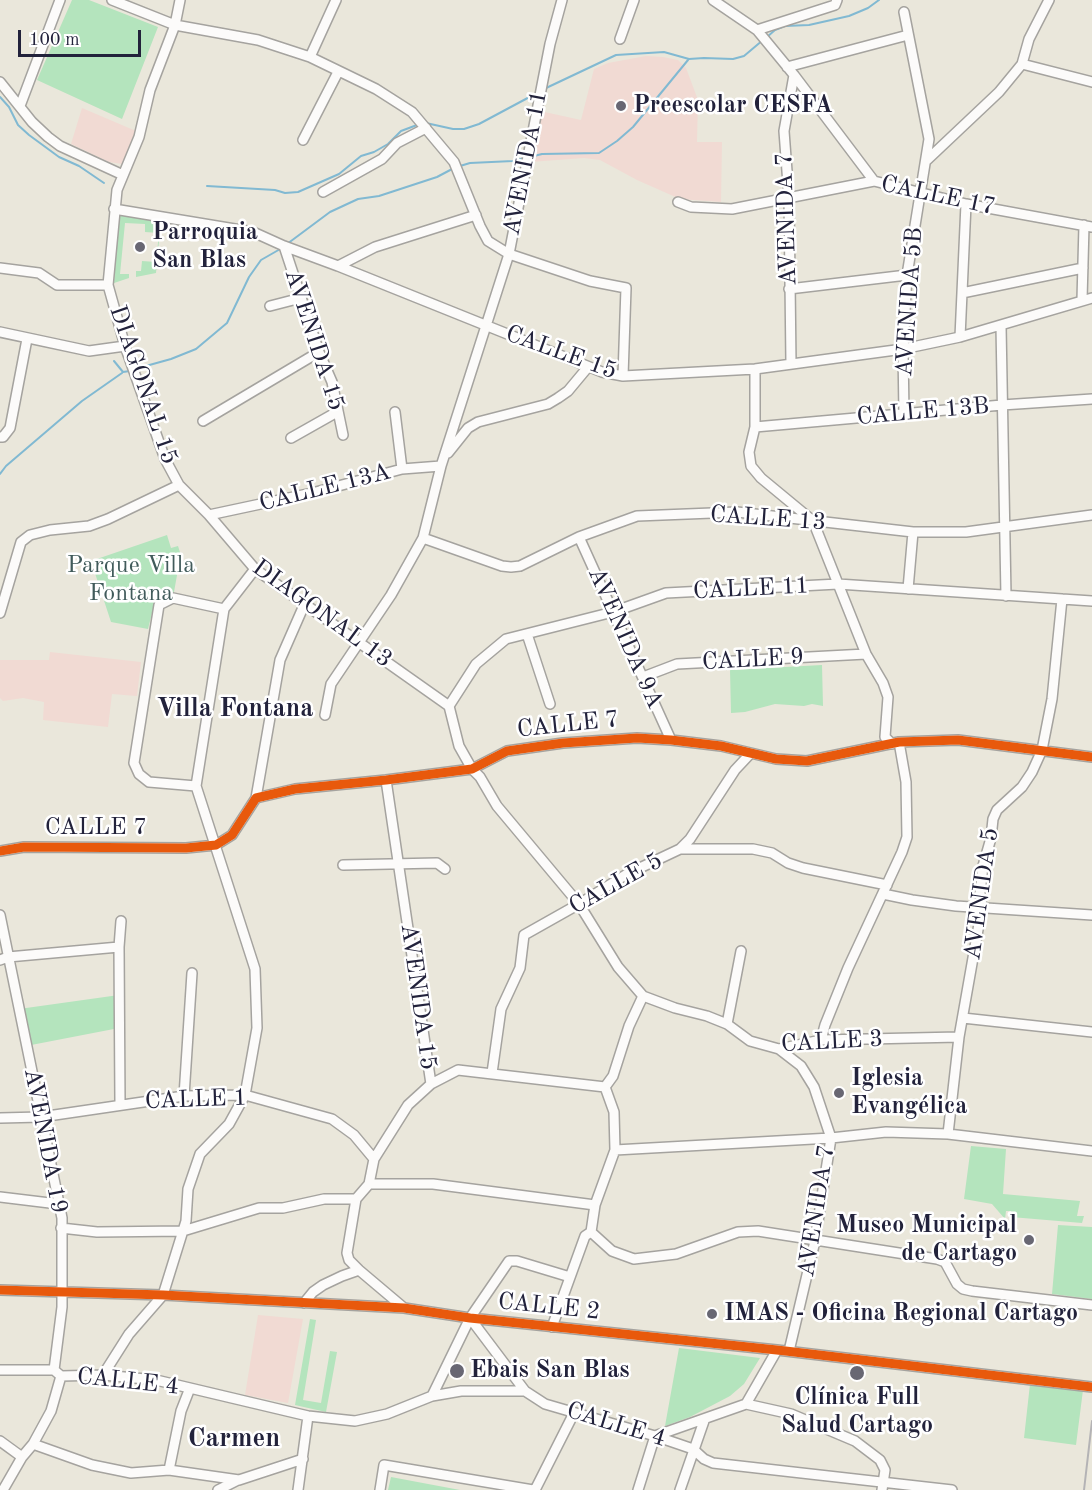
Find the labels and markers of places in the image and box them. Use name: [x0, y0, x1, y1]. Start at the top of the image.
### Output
place label: Preescolar CESFA: [633, 92, 833, 120]
marker: Preescolar CESFA: [614, 99, 628, 113]
place label: Parroquia San Blas: [152, 219, 258, 275]
marker: Parroquia San Blas: [133, 240, 147, 254]
place label: Iglesia Evangélica: [851, 1065, 967, 1121]
marker: Iglesia Evangélica: [832, 1086, 846, 1100]
place label: Museo Municipal de Cartago: [836, 1212, 1017, 1268]
marker: Museo Municipal de Cartago: [1022, 1233, 1036, 1247]
place label: IMAS - Oficina Regional Cartago: [724, 1300, 1078, 1328]
marker: IMAS - Oficina Regional Cartago: [705, 1307, 719, 1321]
place label: Ebais San Blas: [470, 1357, 630, 1385]
marker: Ebais San Blas: [448, 1362, 466, 1380]
marker: Clínica Full Salud Cartago: [848, 1364, 866, 1382]
place label: Clínica Full Salud Cartago: [781, 1384, 933, 1440]

